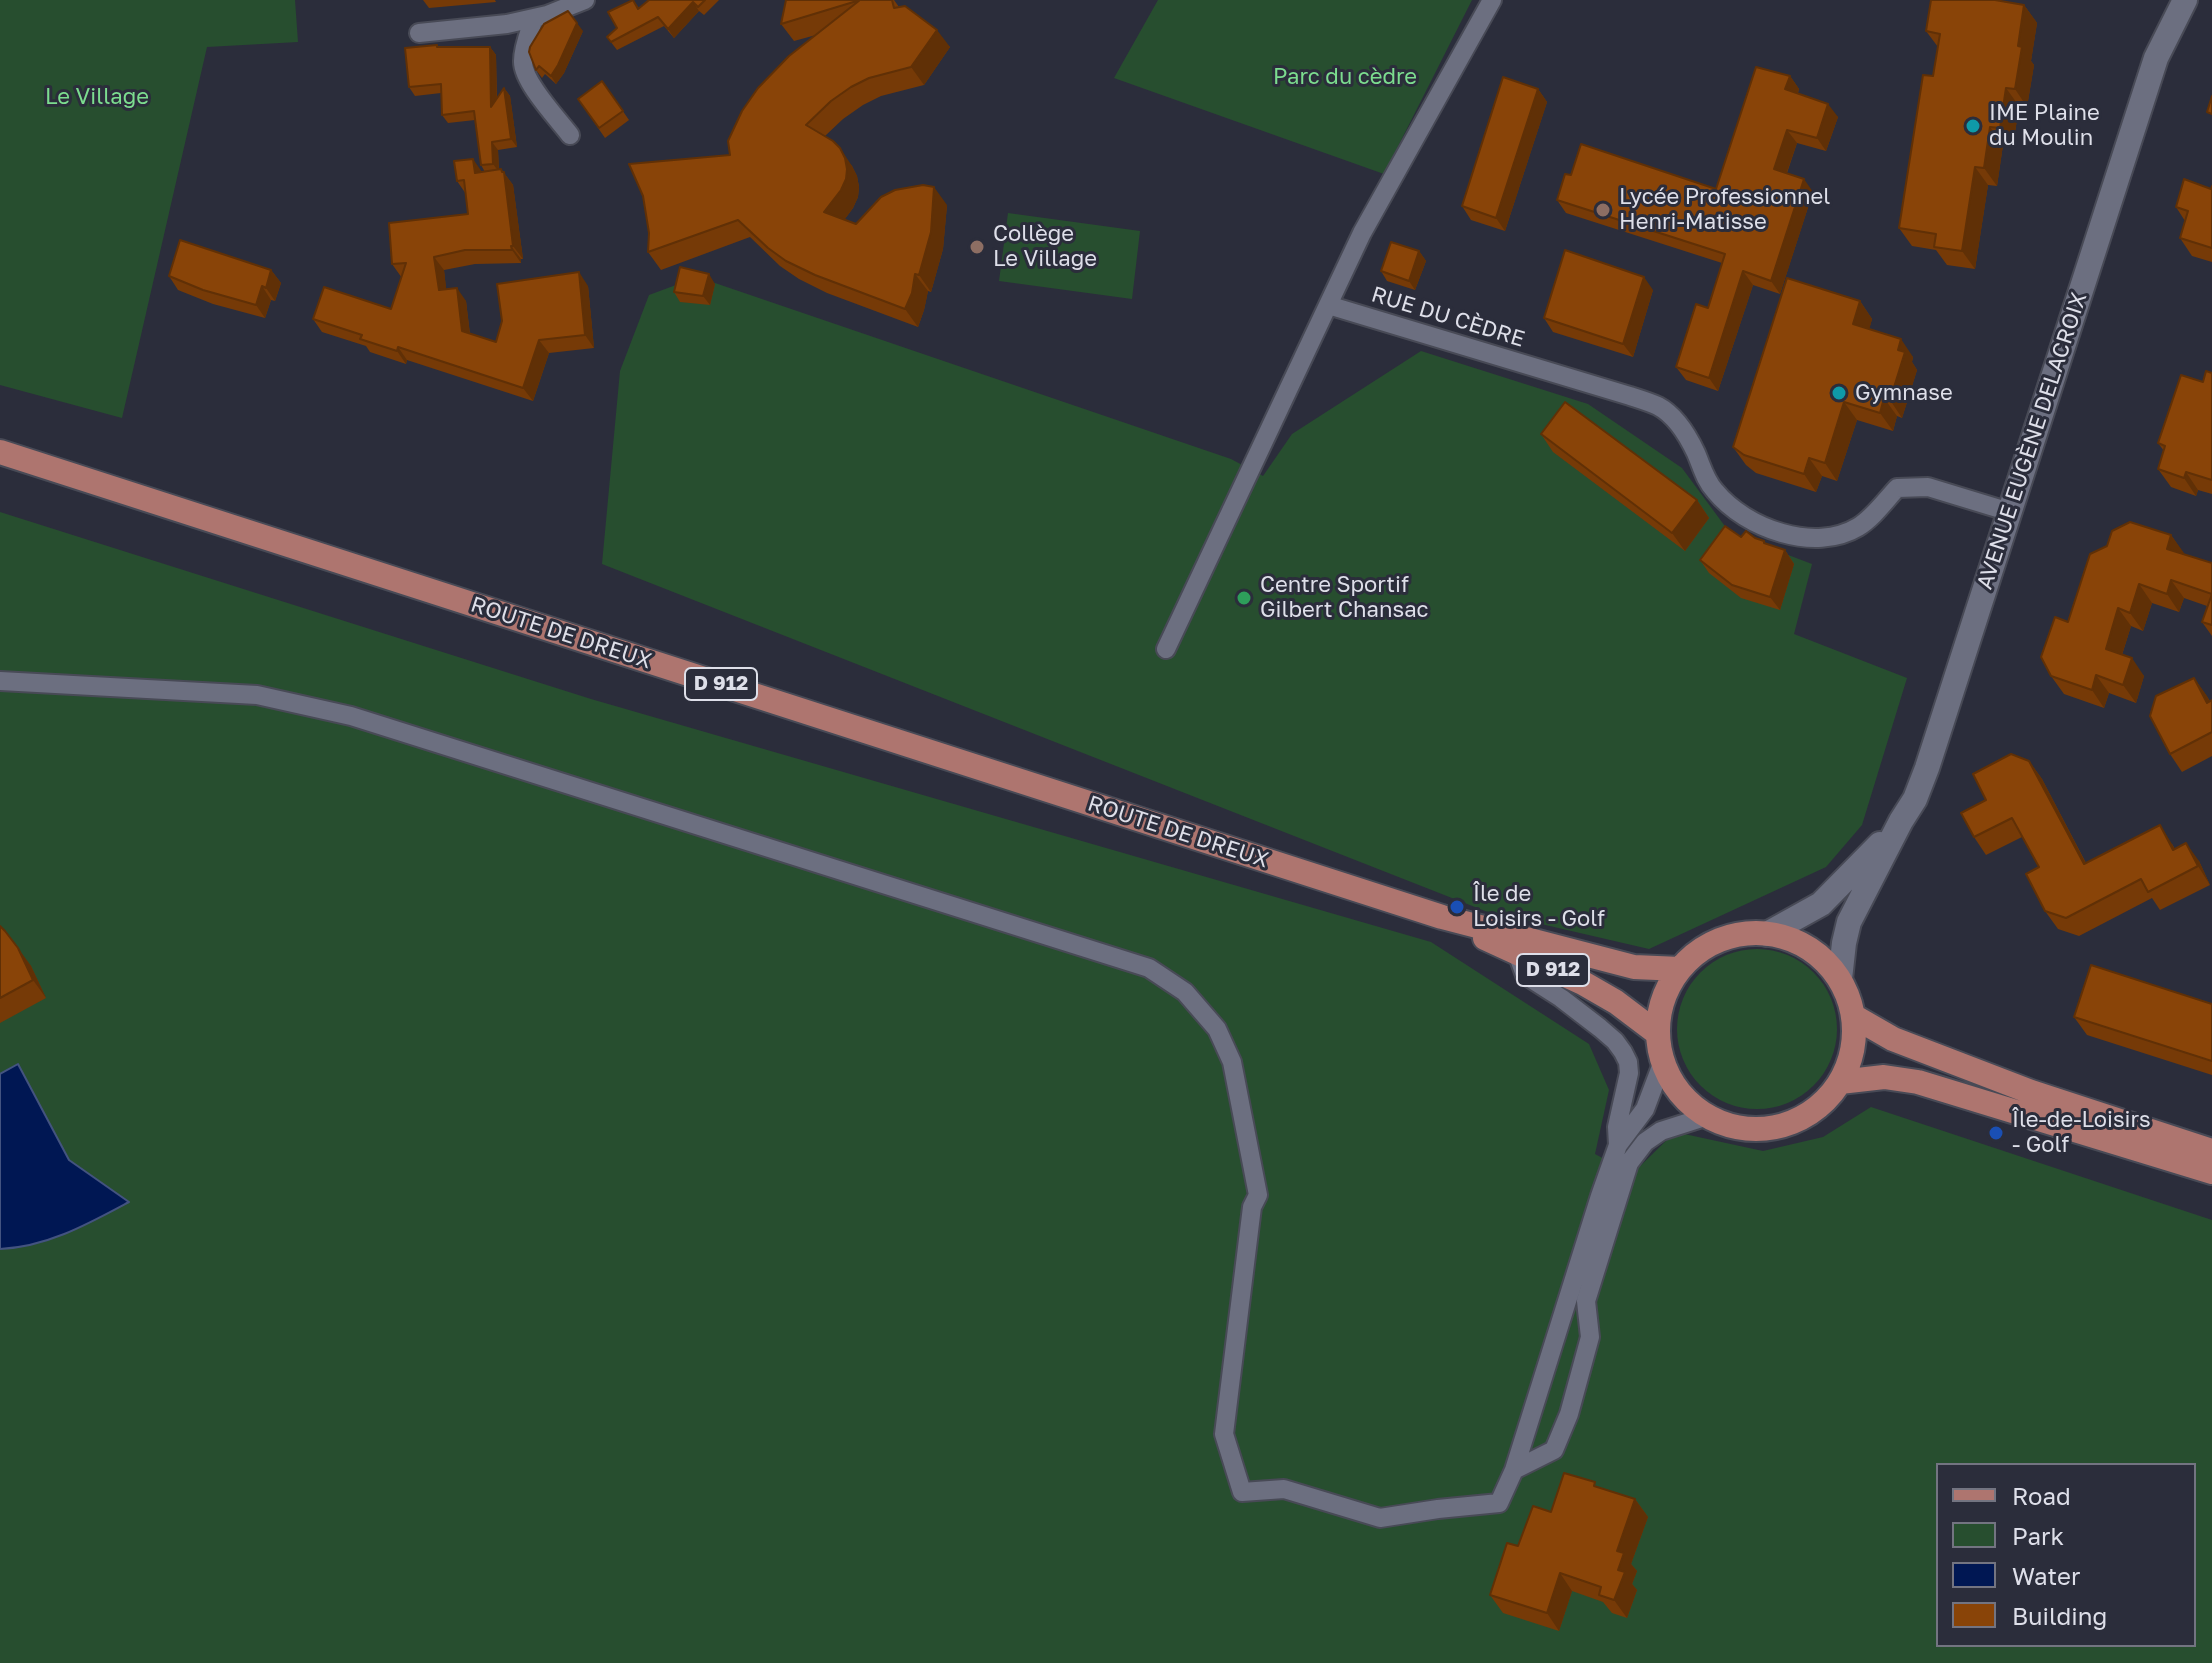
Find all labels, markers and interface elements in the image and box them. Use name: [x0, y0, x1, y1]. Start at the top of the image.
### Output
park label: Parc du cèdre: [1273, 64, 1417, 90]
park label: Le Village: [45, 84, 149, 110]
place label: IME Plaine du Moulin: [1989, 100, 2100, 152]
marker: IME Plaine du Moulin: [1964, 117, 1982, 135]
place label: Lycée Professionnel Henri-Matisse: [1619, 184, 1830, 236]
marker: Lycée Professionnel Henri-Matisse: [1594, 201, 1612, 219]
place label: Collège Le Village: [993, 221, 1097, 272]
marker: Collège Le Village: [968, 238, 986, 256]
street label: RUE DU CÈDRE: [1368, 281, 1528, 353]
street label: AVENUE EUGÈNE DELACROIX: [1971, 289, 2093, 593]
place label: Gymnase: [1855, 380, 1953, 406]
marker: Gymnase: [1830, 384, 1848, 402]
place label: Centre Sportif Gilbert Chansac: [1260, 572, 1429, 624]
marker: Centre Sportif Gilbert Chansac: [1235, 589, 1253, 607]
street label: ROUTE DE DREUX: [467, 591, 655, 675]
road number: D 912: [685, 668, 757, 700]
street label: ROUTE DE DREUX: [1084, 790, 1272, 874]
place label: Île de Loisirs - Golf: [1473, 881, 1605, 932]
marker: Île de Loisirs - Golf: [1448, 898, 1466, 916]
road number: D 912: [1517, 954, 1589, 986]
place label: Île-de-Loisirs - Golf: [2012, 1107, 2151, 1158]
marker: Île-de-Loisirs - Golf: [1987, 1124, 2005, 1142]
legend: [1936, 1463, 2196, 1647]
text: Road: [2012, 1481, 2071, 1510]
text: Park: [2012, 1521, 2064, 1550]
text: Water: [2012, 1561, 2080, 1590]
text: Building: [2012, 1601, 2107, 1630]

